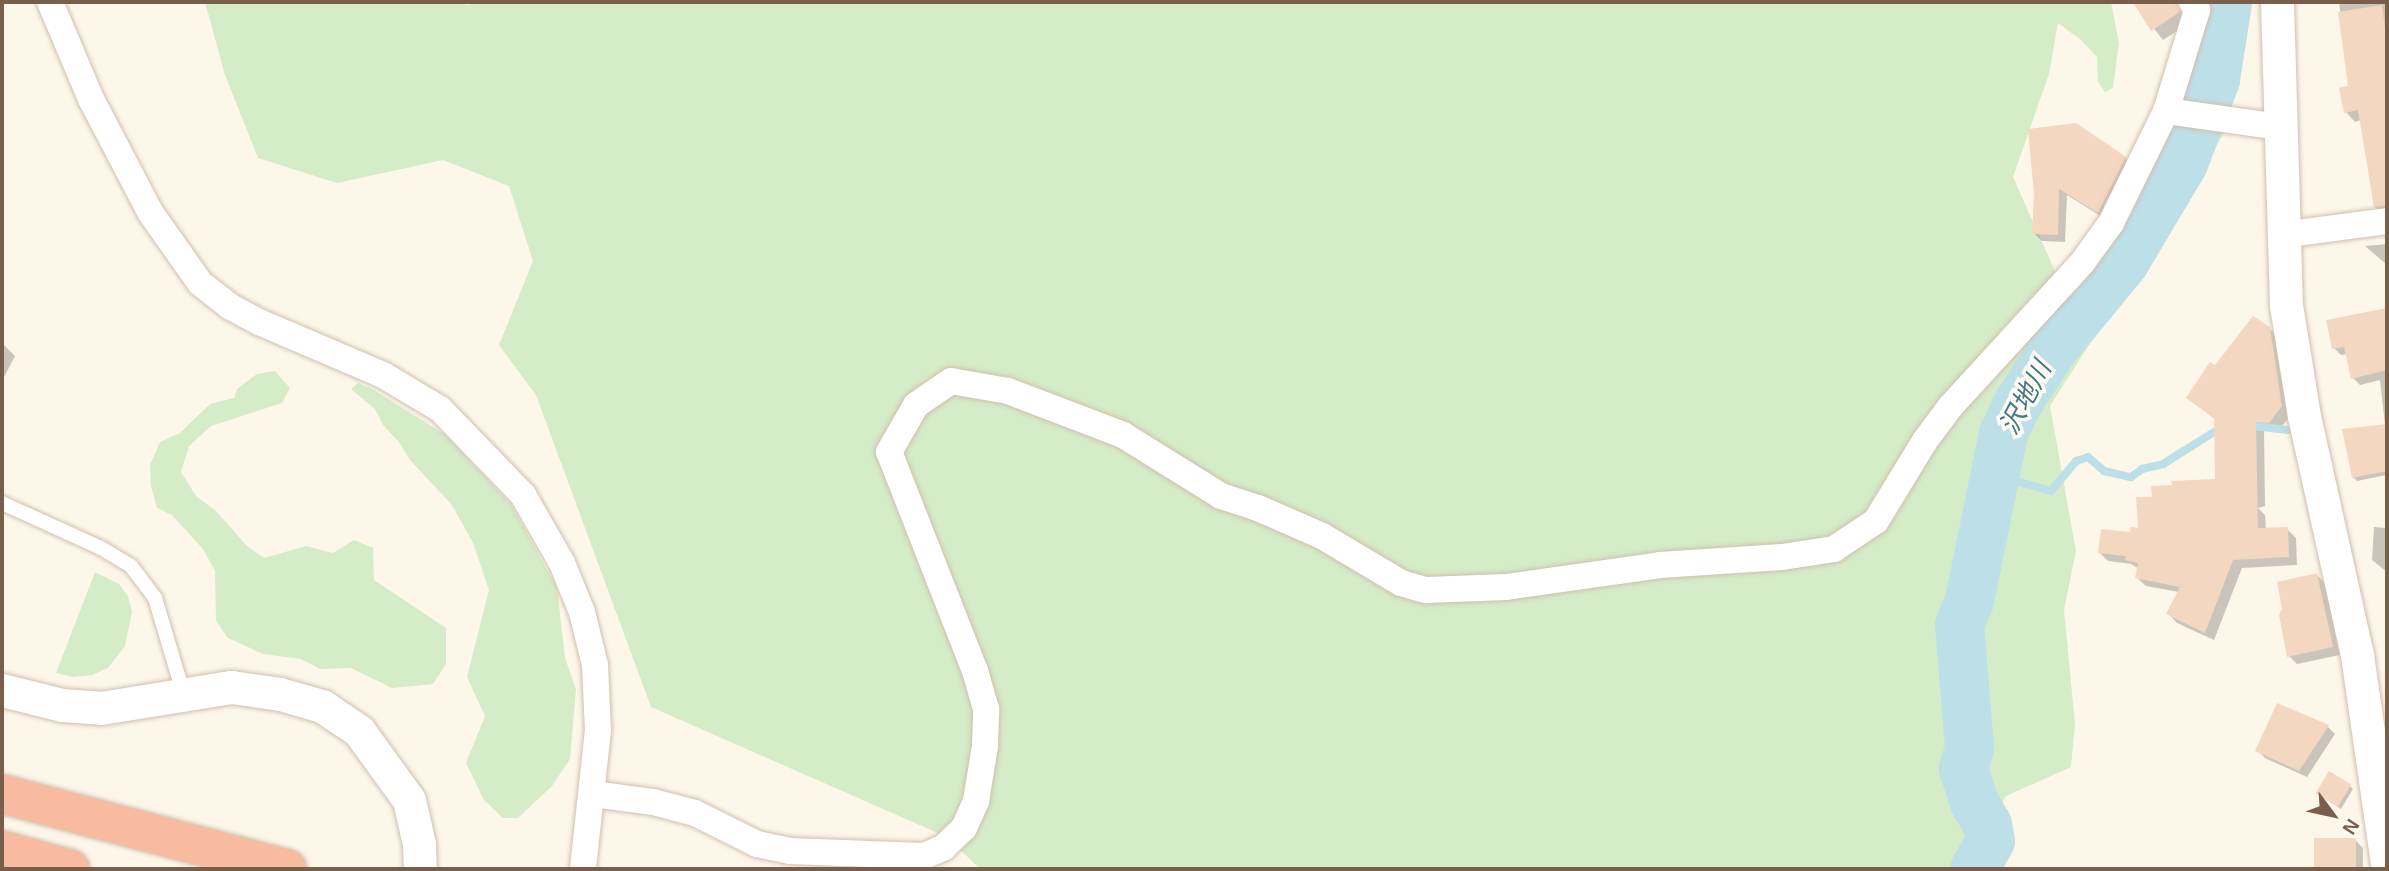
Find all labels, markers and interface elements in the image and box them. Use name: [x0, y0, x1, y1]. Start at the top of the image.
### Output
water label: 沢地川: [1994, 356, 2058, 440]
north arrow: [2298, 780, 2368, 850]
text: N: [2338, 815, 2364, 838]

